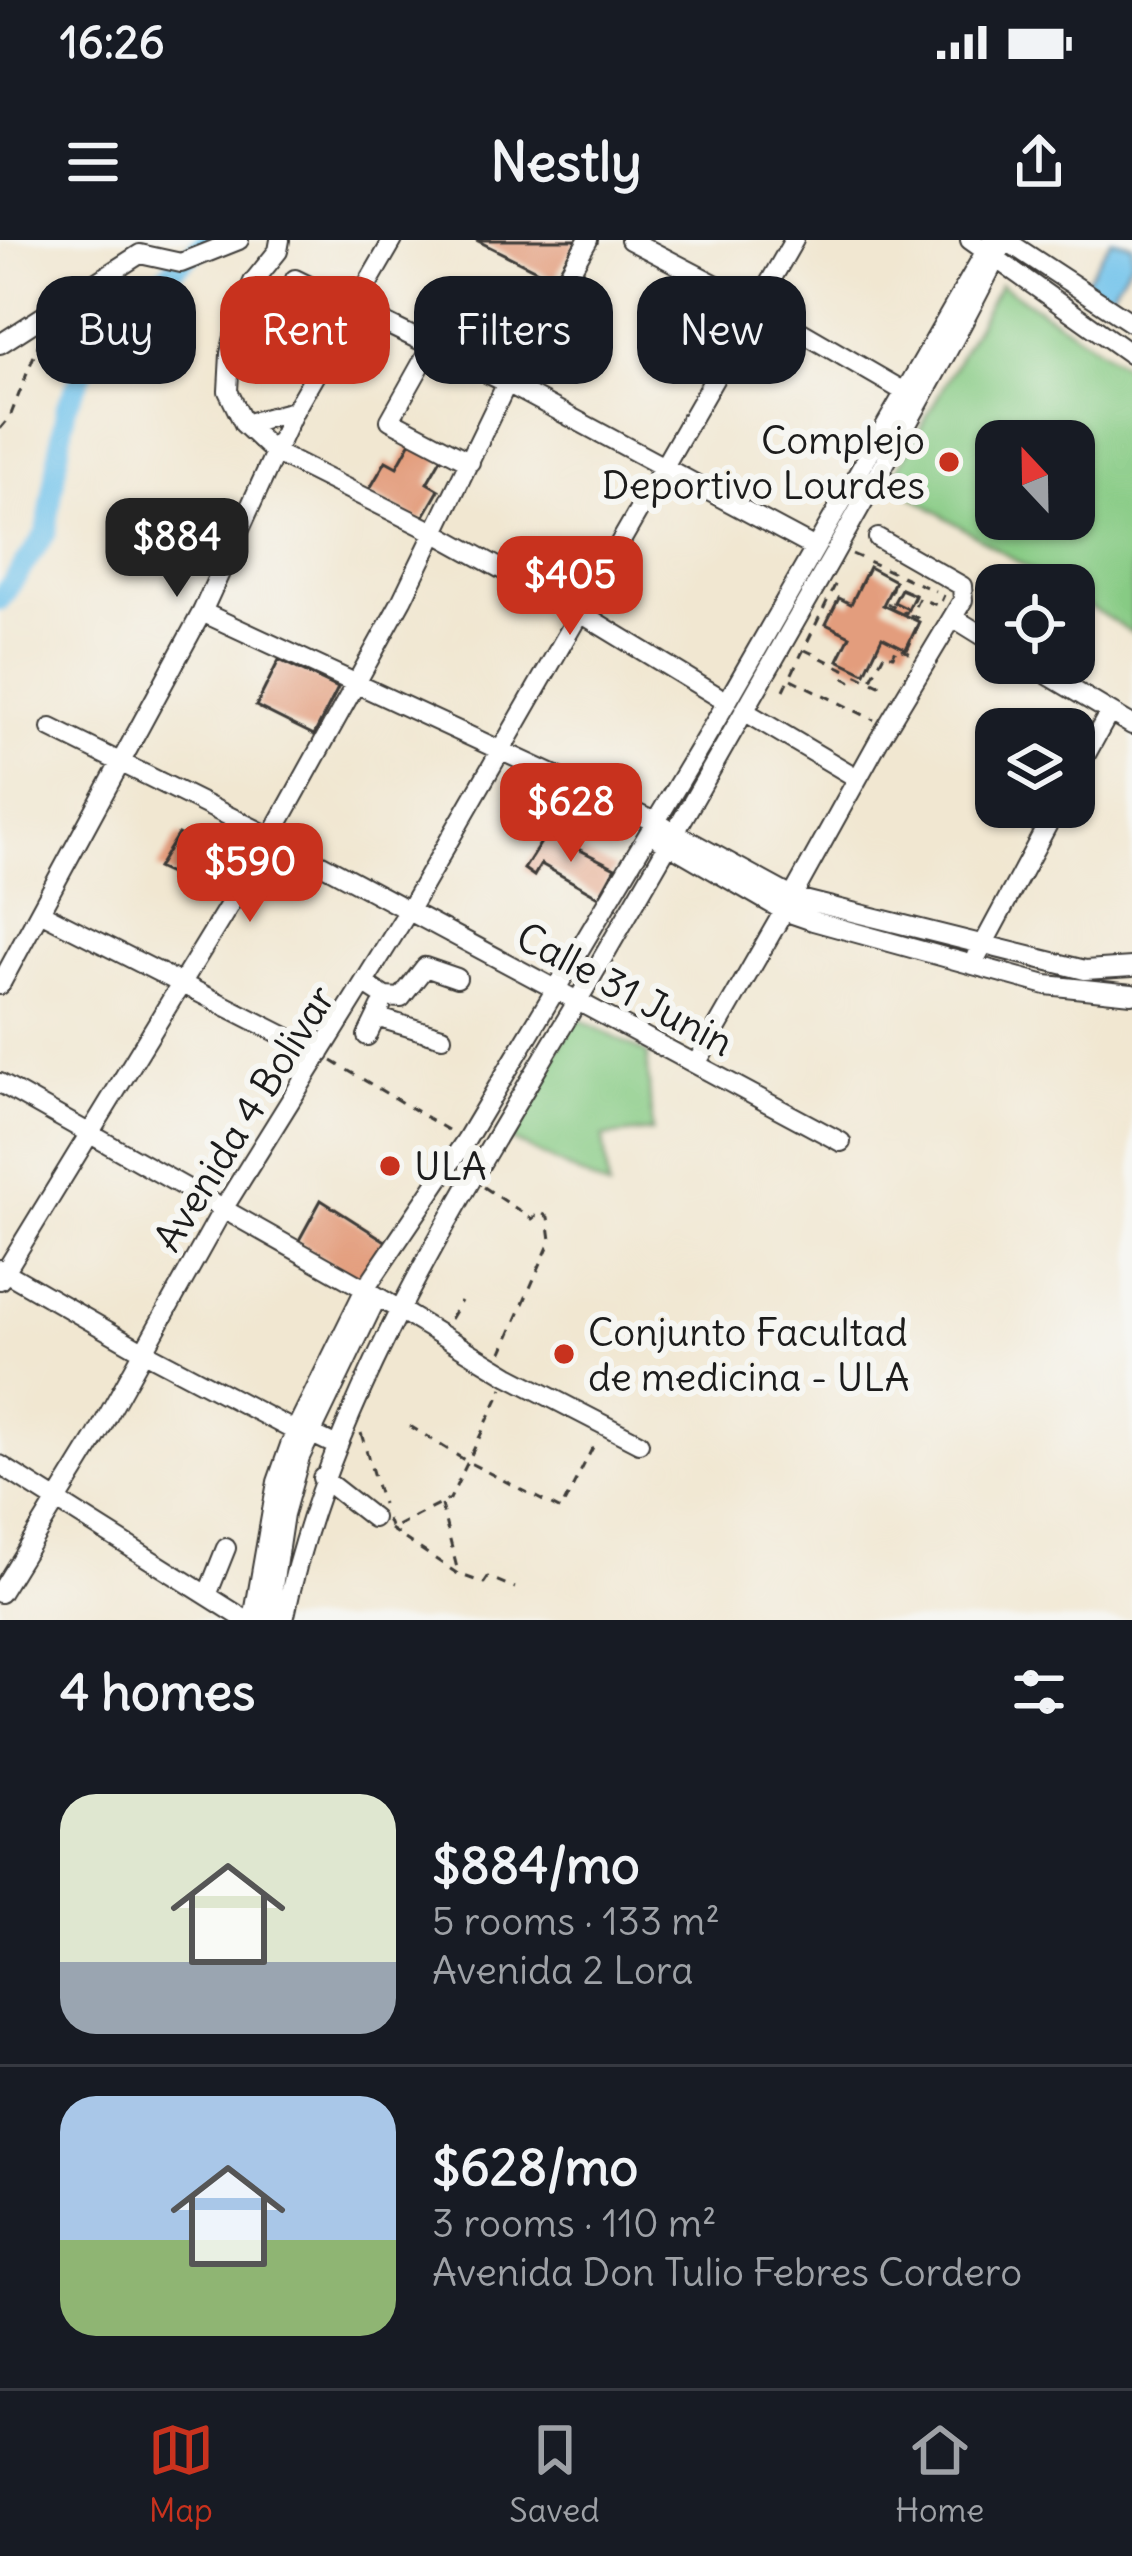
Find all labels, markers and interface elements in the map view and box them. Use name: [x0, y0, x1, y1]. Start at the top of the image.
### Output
text: 16:26: [60, 14, 165, 70]
text: Nestly: [490, 128, 642, 196]
icon: menu: [60, 129, 126, 195]
icon: share: [1006, 129, 1072, 195]
chip: Buy: [36, 276, 196, 384]
chip: Rent: [220, 276, 390, 384]
chip: Filters: [414, 276, 613, 384]
chip: New: [637, 276, 806, 384]
place label: Complejo Deportivo Lourdes: [602, 416, 925, 510]
north arrow: [975, 420, 1095, 540]
map controls: [975, 420, 1095, 828]
marker: Complejo Deportivo Lourdes: [936, 449, 962, 475]
pin: $884: [106, 498, 248, 600]
text: $884: [132, 512, 222, 561]
pin: $405: [499, 536, 641, 638]
text: $405: [524, 550, 616, 599]
button: locate: [975, 564, 1095, 684]
button: layers: [975, 708, 1095, 828]
pin: $628: [500, 763, 642, 865]
text: $628: [527, 777, 615, 826]
pin: $590: [179, 823, 321, 925]
text: $590: [204, 837, 296, 886]
street label: Calle 31 Junin: [508, 912, 741, 1067]
street label: Avenida 4 Bolivar: [143, 976, 346, 1260]
place label: ULA: [414, 1142, 487, 1191]
marker: ULA: [377, 1153, 403, 1179]
place label: Conjunto Facultad de medicina - ULA: [588, 1308, 910, 1402]
marker: Conjunto Facultad de medicina - ULA: [551, 1341, 577, 1367]
icon: filters: [1006, 1659, 1072, 1725]
text: 4 homes: [60, 1660, 255, 1724]
text: $884/mo: [432, 1833, 640, 1897]
icon: home: [156, 1842, 300, 1986]
text: 5 rooms · 133 m²: [432, 1897, 720, 1946]
text: Avenida 2 Lora: [432, 1946, 694, 1995]
text: $628/mo: [432, 2135, 638, 2199]
icon: home: [156, 2144, 300, 2288]
text: 3 rooms · 110 m²: [432, 2199, 717, 2248]
text: Avenida Don Tulio Febres Cordero: [432, 2248, 1022, 2297]
tab: Map: [148, 2417, 214, 2531]
tab: Saved: [509, 2417, 600, 2531]
tab: Home: [895, 2417, 984, 2531]

